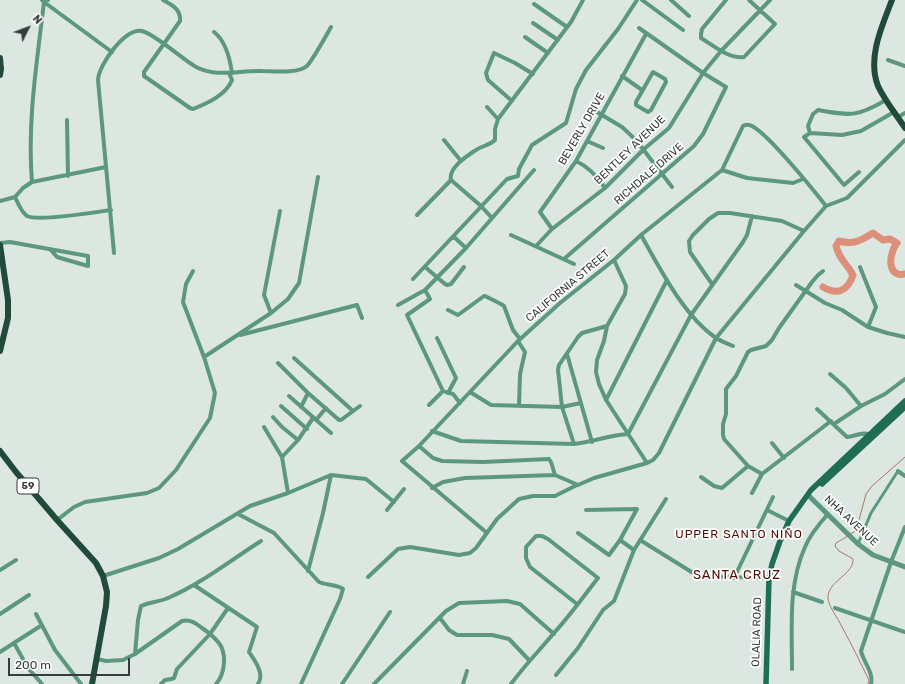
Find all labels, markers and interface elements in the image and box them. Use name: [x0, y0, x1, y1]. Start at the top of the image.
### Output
north arrow: [8, 8, 48, 48]
text: N: [30, 12, 45, 27]
street label: BEVERLY DRIVE: [556, 90, 608, 168]
street label: BENTLEY AVENUE: [592, 113, 668, 187]
street label: RICHDALE DRIVE: [612, 140, 686, 208]
street label: CALIFORNIA STREET: [523, 247, 613, 325]
road number: 59: [17, 478, 39, 494]
street label: NHA AVENUE: [822, 493, 880, 549]
district label: UPPER SANTO NIÑO: [675, 528, 803, 542]
district label: SANTA CRUZ: [693, 567, 781, 583]
street label: OLALIA ROAD: [749, 597, 765, 667]
scale bar: [10, 650, 132, 676]
text: 200 m: [15, 658, 51, 672]

